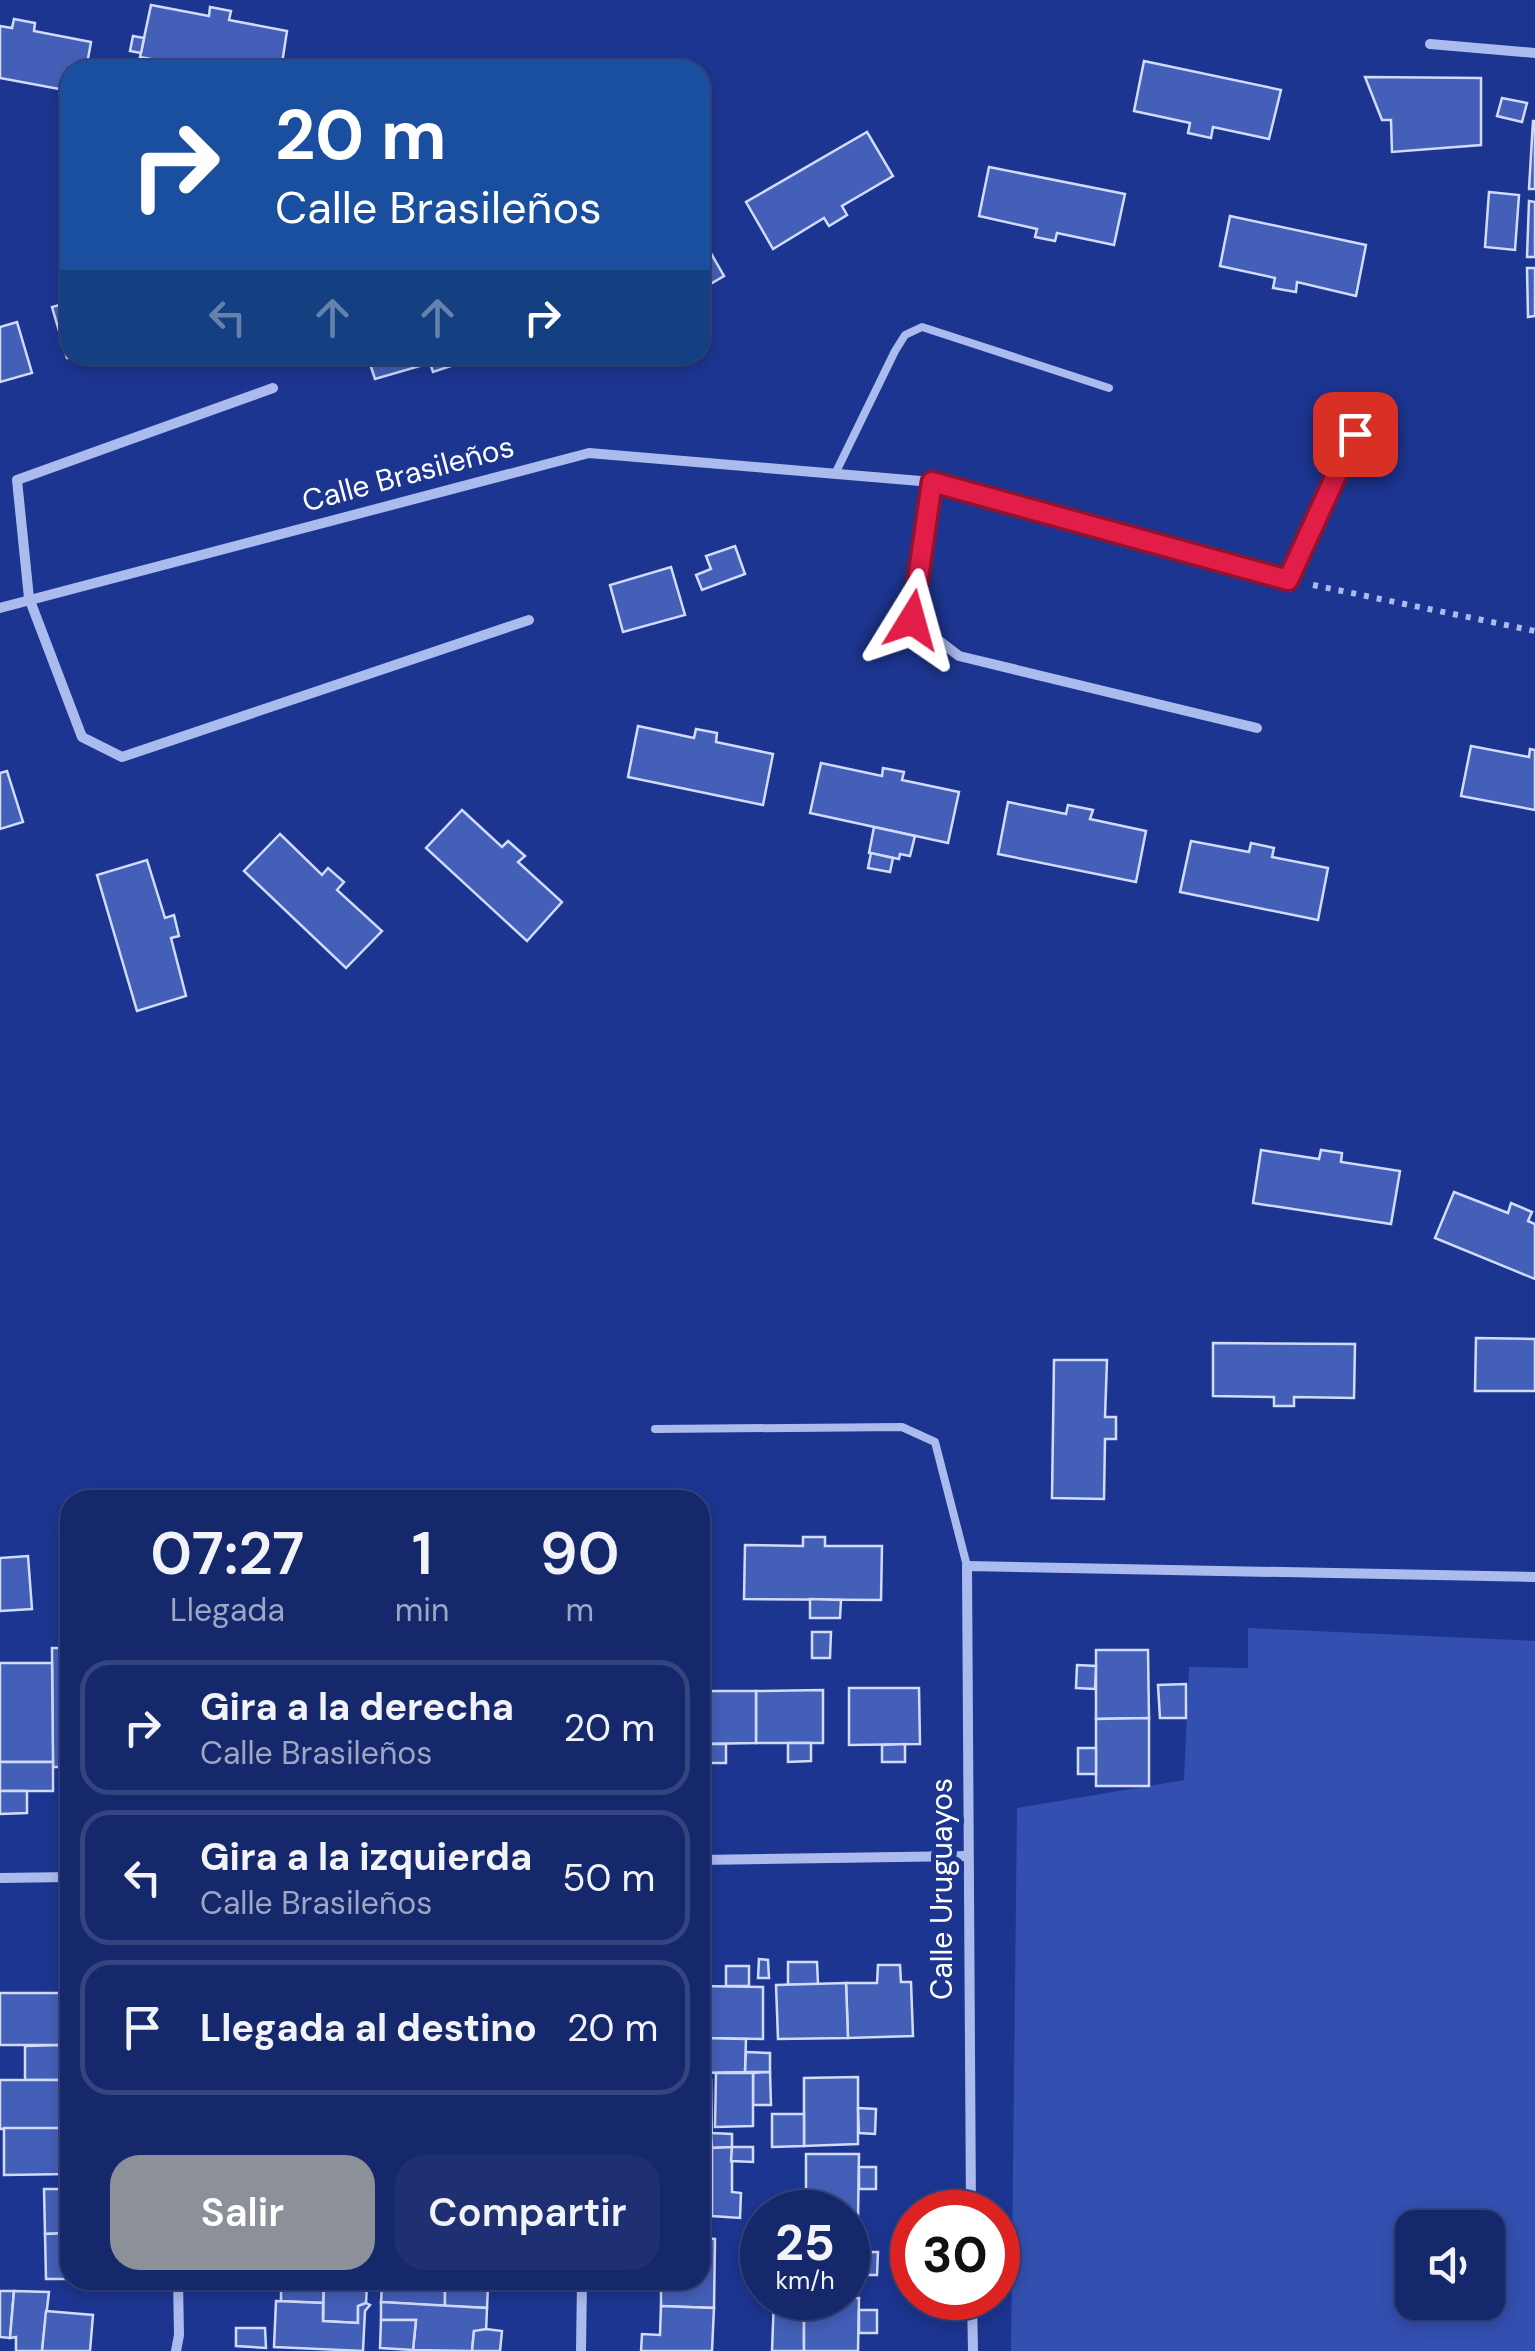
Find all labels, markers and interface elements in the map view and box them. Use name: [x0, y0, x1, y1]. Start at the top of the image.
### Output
text: 20 m: [275, 90, 447, 181]
icon: right: [110, 100, 240, 230]
text: Calle Brasileños: [275, 178, 602, 237]
icon: left: [200, 290, 255, 345]
icon: ahead: [305, 290, 360, 345]
icon: ahead: [410, 290, 465, 345]
icon: right: [515, 290, 570, 345]
pin: [1313, 392, 1398, 477]
icon: arrive: [1328, 407, 1383, 462]
street label: Calle Brasileños: [298, 426, 518, 521]
position arrow: [860, 568, 964, 672]
text: 07:27: [150, 1514, 304, 1593]
text: 1: [412, 1514, 433, 1593]
text: 90: [540, 1514, 620, 1593]
text: Llegada: [170, 1589, 285, 1631]
text: min: [395, 1589, 449, 1631]
text: m: [565, 1589, 594, 1631]
text: Gira a la derecha: [200, 1682, 514, 1732]
icon: right: [115, 1700, 170, 1755]
text: 20 m: [564, 1703, 655, 1753]
text: Calle Brasileños: [200, 1732, 432, 1774]
street label: Calle Uruguayos: [922, 1778, 961, 2000]
text: Gira a la izquierda: [200, 1832, 532, 1882]
icon: left: [115, 1850, 170, 1905]
text: 50 m: [562, 1853, 655, 1903]
text: Calle Brasileños: [200, 1882, 432, 1924]
icon: arrive: [115, 2000, 170, 2055]
text: Llegada al destino: [200, 2003, 537, 2053]
text: 20 m: [567, 2003, 658, 2053]
button: Salir: [110, 2155, 375, 2270]
button: Compartir: [395, 2155, 660, 2270]
speed limit sign: 30: [890, 2190, 1020, 2320]
text: 25: [775, 2210, 835, 2276]
map controls: [1395, 2210, 1505, 2320]
button: sound: [1395, 2210, 1505, 2320]
text: km/h: [775, 2264, 835, 2297]

